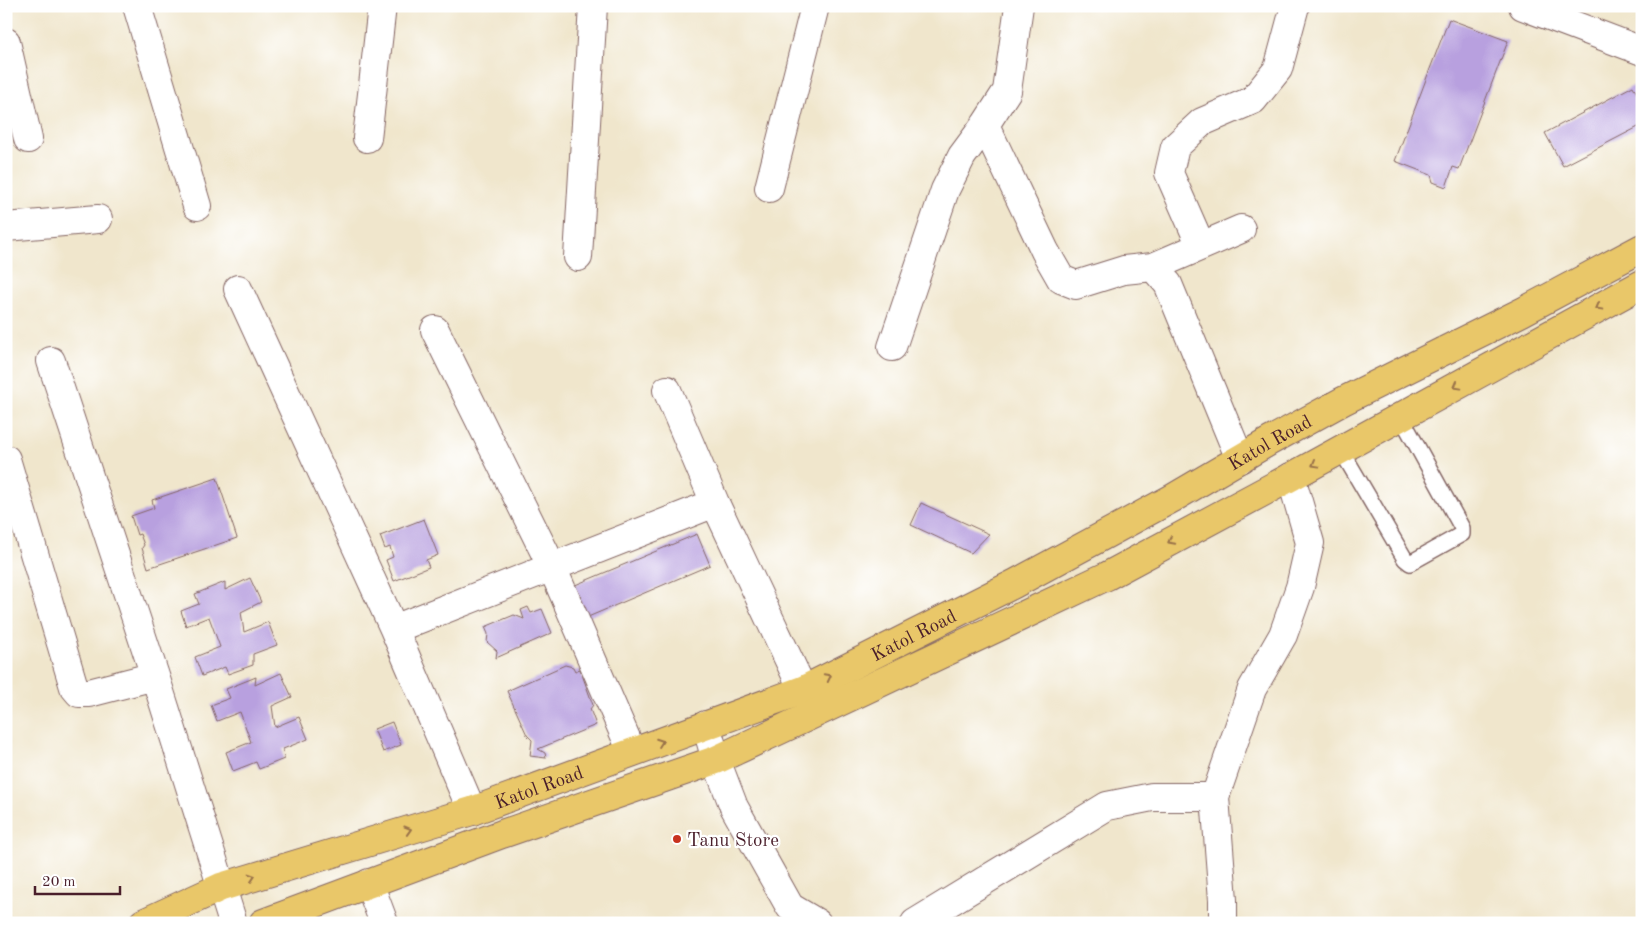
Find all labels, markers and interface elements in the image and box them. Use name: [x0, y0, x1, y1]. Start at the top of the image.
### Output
one-way arrow: [1595, 301, 1604, 311]
one-way arrow: [1453, 380, 1462, 390]
street label: Katol Road: [1226, 413, 1316, 475]
one-way arrow: [1311, 458, 1320, 468]
one-way arrow: [1168, 535, 1177, 545]
street label: Katol Road: [869, 608, 960, 666]
one-way arrow: [823, 673, 832, 683]
one-way arrow: [655, 738, 664, 748]
street label: Katol Road: [493, 764, 586, 814]
one-way arrow: [403, 826, 412, 836]
place label: Tanu Store: [687, 832, 779, 851]
marker: Tanu Store: [671, 833, 683, 845]
scale bar: [35, 864, 120, 896]
one-way arrow: [248, 873, 256, 883]
text: 20 m: [42, 875, 76, 890]

